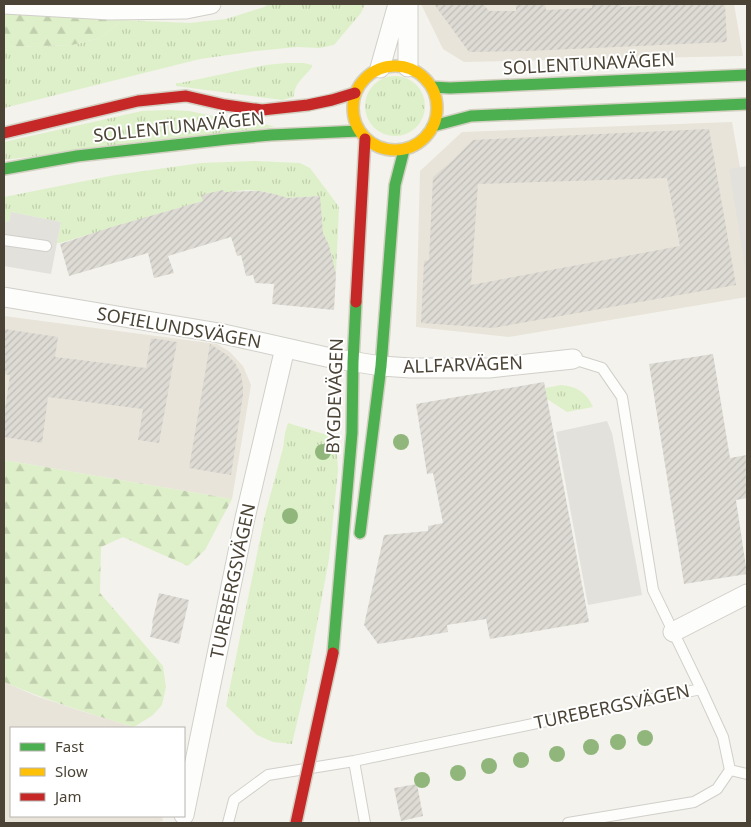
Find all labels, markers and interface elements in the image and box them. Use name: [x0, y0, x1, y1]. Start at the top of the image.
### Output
street label: SOLLENTUNAVÄGEN: [502, 47, 676, 79]
street label: SOLLENTUNAVÄGEN: [92, 105, 266, 147]
street label: SOFIELUNDSVÄGEN: [95, 301, 263, 353]
street label: BYGDEVÄGEN: [320, 338, 348, 454]
street label: ALLFARVÄGEN: [403, 350, 523, 378]
street label: TUREBERGSVÄGEN: [204, 501, 260, 661]
street label: TUREBERGSVÄGEN: [532, 678, 692, 734]
legend: [10, 727, 185, 817]
text: Fast: [55, 736, 84, 756]
text: Slow: [55, 761, 88, 781]
text: Jam: [53, 786, 82, 806]

